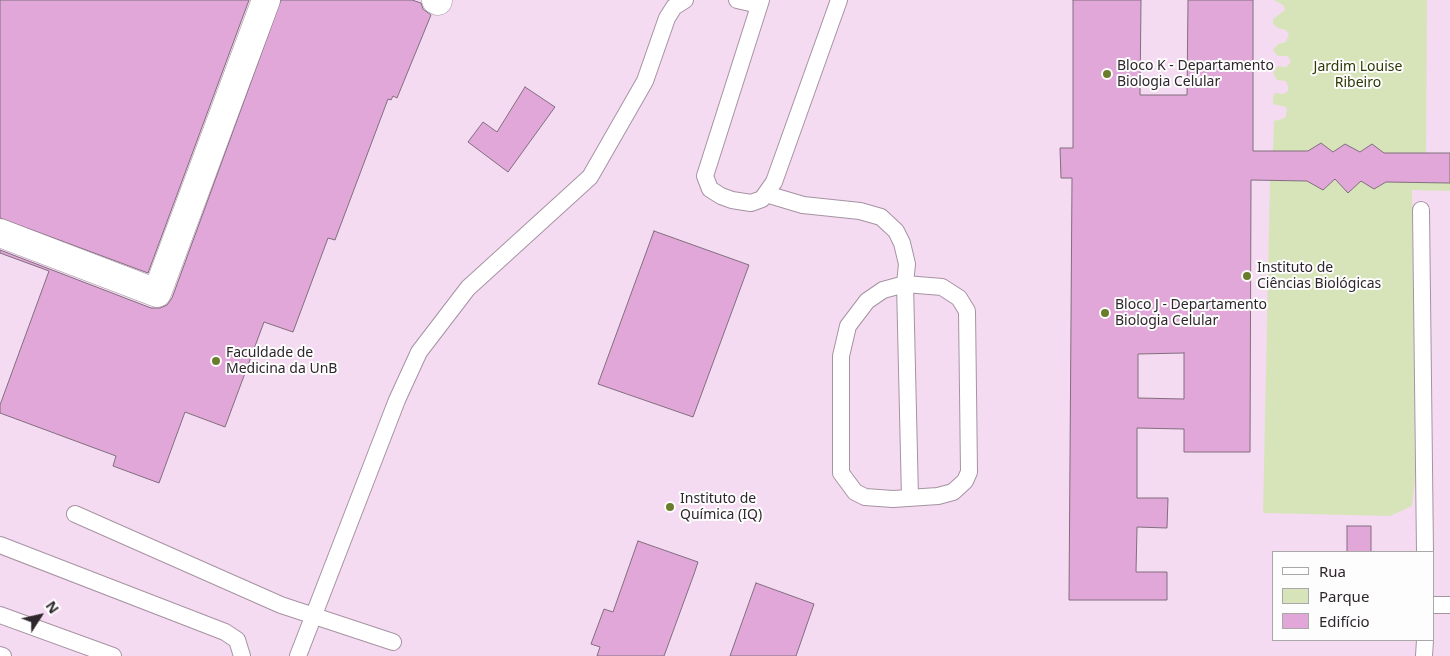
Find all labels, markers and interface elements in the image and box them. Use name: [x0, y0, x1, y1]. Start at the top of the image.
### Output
place label: Bloco K - Departamento Biologia Celular: [1117, 58, 1274, 90]
park label: Jardim Louise Ribeiro: [1314, 59, 1402, 92]
marker: Bloco K - Departamento Biologia Celular: [1101, 68, 1113, 80]
place label: Instituto de Ciências Biológicas: [1257, 260, 1381, 292]
marker: Instituto de Ciências Biológicas: [1241, 270, 1253, 282]
place label: Bloco J - Departamento Biologia Celular: [1115, 297, 1267, 330]
marker: Bloco J - Departamento Biologia Celular: [1099, 307, 1111, 319]
place label: Faculdade de Medicina da UnB: [226, 345, 337, 378]
marker: Faculdade de Medicina da UnB: [210, 355, 222, 367]
place label: Instituto de Química (IQ): [680, 491, 762, 524]
marker: Instituto de Química (IQ): [664, 501, 676, 513]
legend: [1272, 551, 1435, 641]
text: Rua: [1319, 561, 1346, 581]
text: Parque: [1319, 586, 1369, 606]
north arrow: [15, 591, 65, 641]
text: N: [42, 597, 64, 617]
text: Edifício: [1319, 611, 1370, 631]

